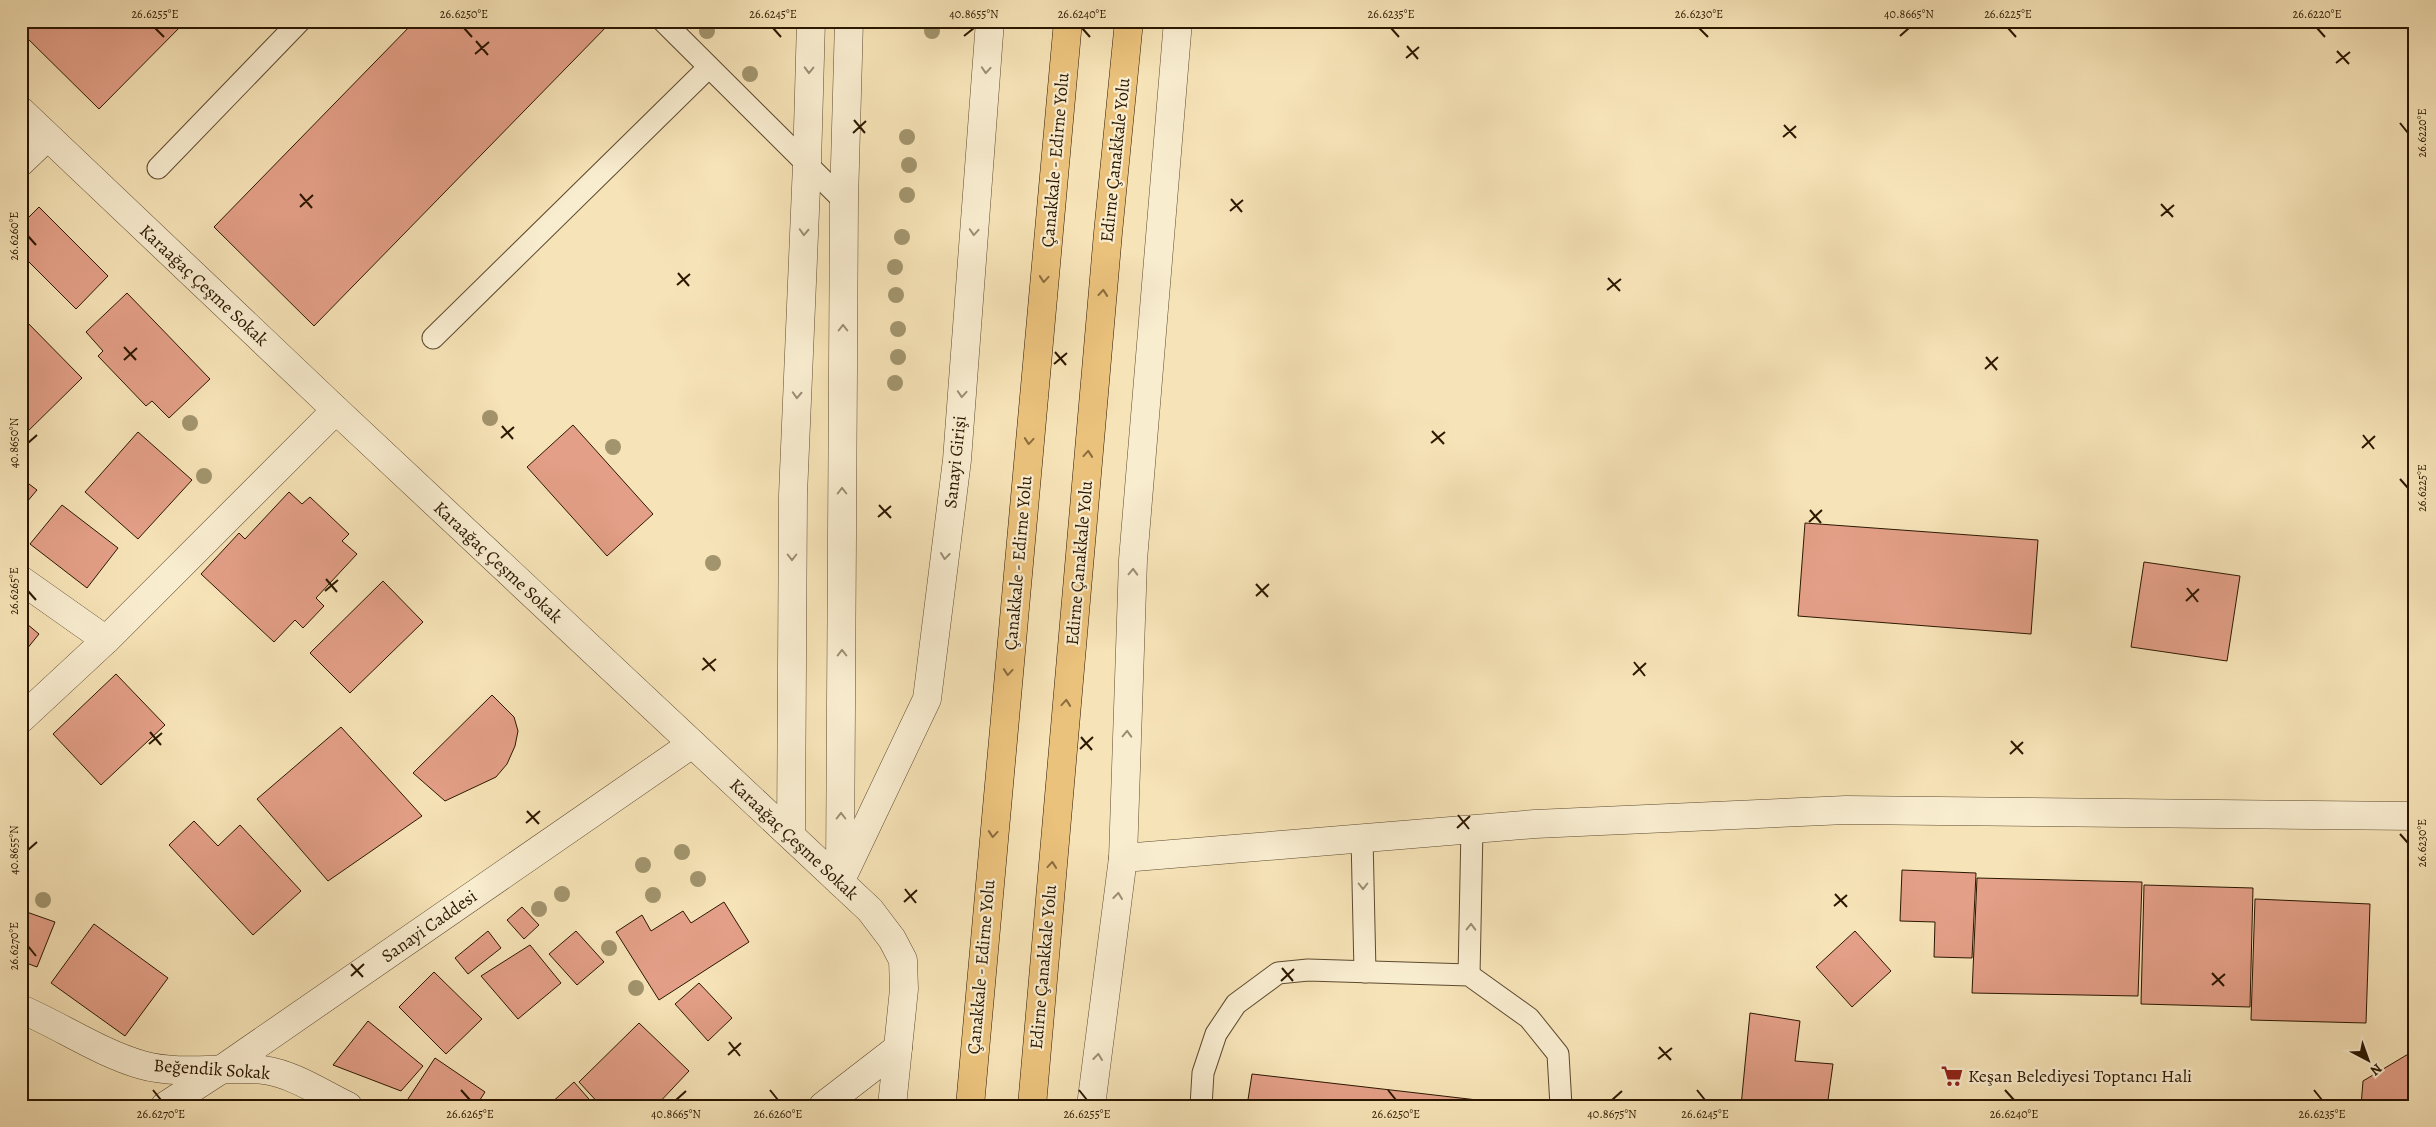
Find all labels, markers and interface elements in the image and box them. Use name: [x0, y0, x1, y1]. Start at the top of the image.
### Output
text: 26.6255°E: [131, 6, 179, 22]
text: 26.6250°E: [440, 6, 488, 22]
text: 26.6245°E: [749, 6, 797, 22]
text: 40.8655°N: [949, 6, 999, 22]
text: 26.6240°E: [1058, 6, 1106, 22]
text: 26.6235°E: [1367, 6, 1415, 22]
text: 26.6230°E: [1675, 6, 1723, 22]
text: 40.8665°N: [1884, 6, 1934, 22]
text: 26.6225°E: [1984, 6, 2032, 22]
text: 26.6220°E: [2293, 6, 2341, 22]
one-way arrow: [804, 66, 815, 74]
one-way arrow: [981, 66, 992, 74]
street label: Çanakkale - Edirne Yolu: [1035, 72, 1075, 248]
street label: Edirne Çanakkale Yolu: [1094, 76, 1136, 243]
text: 26.6220°E: [2414, 109, 2430, 157]
text: 26.6260°E: [6, 212, 22, 260]
street label: Karaağaç Çeşme Sokak: [134, 219, 274, 351]
one-way arrow: [969, 228, 980, 236]
one-way arrow: [799, 229, 809, 237]
one-way arrow: [1039, 275, 1050, 283]
one-way arrow: [1097, 288, 1108, 296]
one-way arrow: [838, 324, 848, 332]
one-way arrow: [956, 390, 967, 398]
one-way arrow: [792, 391, 802, 399]
street label: Sanayi Girişi: [938, 414, 972, 510]
text: 40.8650°N: [6, 417, 22, 468]
one-way arrow: [1024, 437, 1035, 445]
one-way arrow: [1083, 450, 1094, 458]
text: 26.6225°E: [2414, 464, 2430, 512]
street label: Çanakkale - Edirne Yolu: [998, 475, 1038, 651]
street label: Edirne Çanakkale Yolu: [1060, 479, 1098, 646]
one-way arrow: [837, 487, 848, 495]
street label: Karaağaç Çeşme Sokak: [428, 496, 568, 628]
one-way arrow: [940, 552, 951, 560]
one-way arrow: [787, 554, 797, 561]
text: 26.6265°E: [6, 567, 22, 615]
one-way arrow: [1128, 567, 1138, 575]
one-way arrow: [836, 649, 847, 657]
one-way arrow: [1003, 669, 1014, 677]
one-way arrow: [1060, 699, 1071, 707]
one-way arrow: [1122, 730, 1132, 738]
street label: Karaağaç Çeşme Sokak: [724, 773, 864, 905]
one-way arrow: [836, 812, 846, 820]
text: 26.6230°E: [2414, 819, 2430, 867]
text: 40.8655°N: [6, 825, 22, 875]
one-way arrow: [988, 830, 999, 838]
one-way arrow: [1046, 861, 1057, 869]
street label: Çanakkale - Edirne Yolu: [961, 879, 1001, 1055]
one-way arrow: [1358, 882, 1368, 890]
street label: Edirne Çanakkale Yolu: [1024, 883, 1062, 1050]
street label: Sanayi Caddesi: [376, 884, 482, 968]
one-way arrow: [1112, 892, 1123, 900]
text: 26.6270°E: [6, 922, 22, 970]
one-way arrow: [1466, 923, 1476, 930]
north arrow: [2344, 1034, 2394, 1084]
street label: Beğendik Sokak: [153, 1053, 271, 1085]
one-way arrow: [1092, 1053, 1102, 1062]
text: N: [2366, 1059, 2386, 1080]
supermarket icon: Keşan Belediyesi Toptancı Hali: [1939, 1063, 1965, 1089]
place label: Keşan Belediyesi Toptancı Hali: [1968, 1064, 2192, 1088]
text: 26.6270°E: [137, 1106, 185, 1122]
text: 26.6265°E: [446, 1106, 494, 1122]
text: 40.8665°N: [651, 1106, 701, 1122]
text: 26.6260°E: [754, 1106, 802, 1122]
text: 26.6255°E: [1063, 1106, 1111, 1122]
text: 26.6250°E: [1372, 1106, 1420, 1122]
text: 40.8675°N: [1587, 1106, 1637, 1122]
text: 26.6245°E: [1681, 1106, 1729, 1122]
text: 26.6240°E: [1990, 1106, 2038, 1122]
text: 26.6235°E: [2298, 1106, 2346, 1122]

